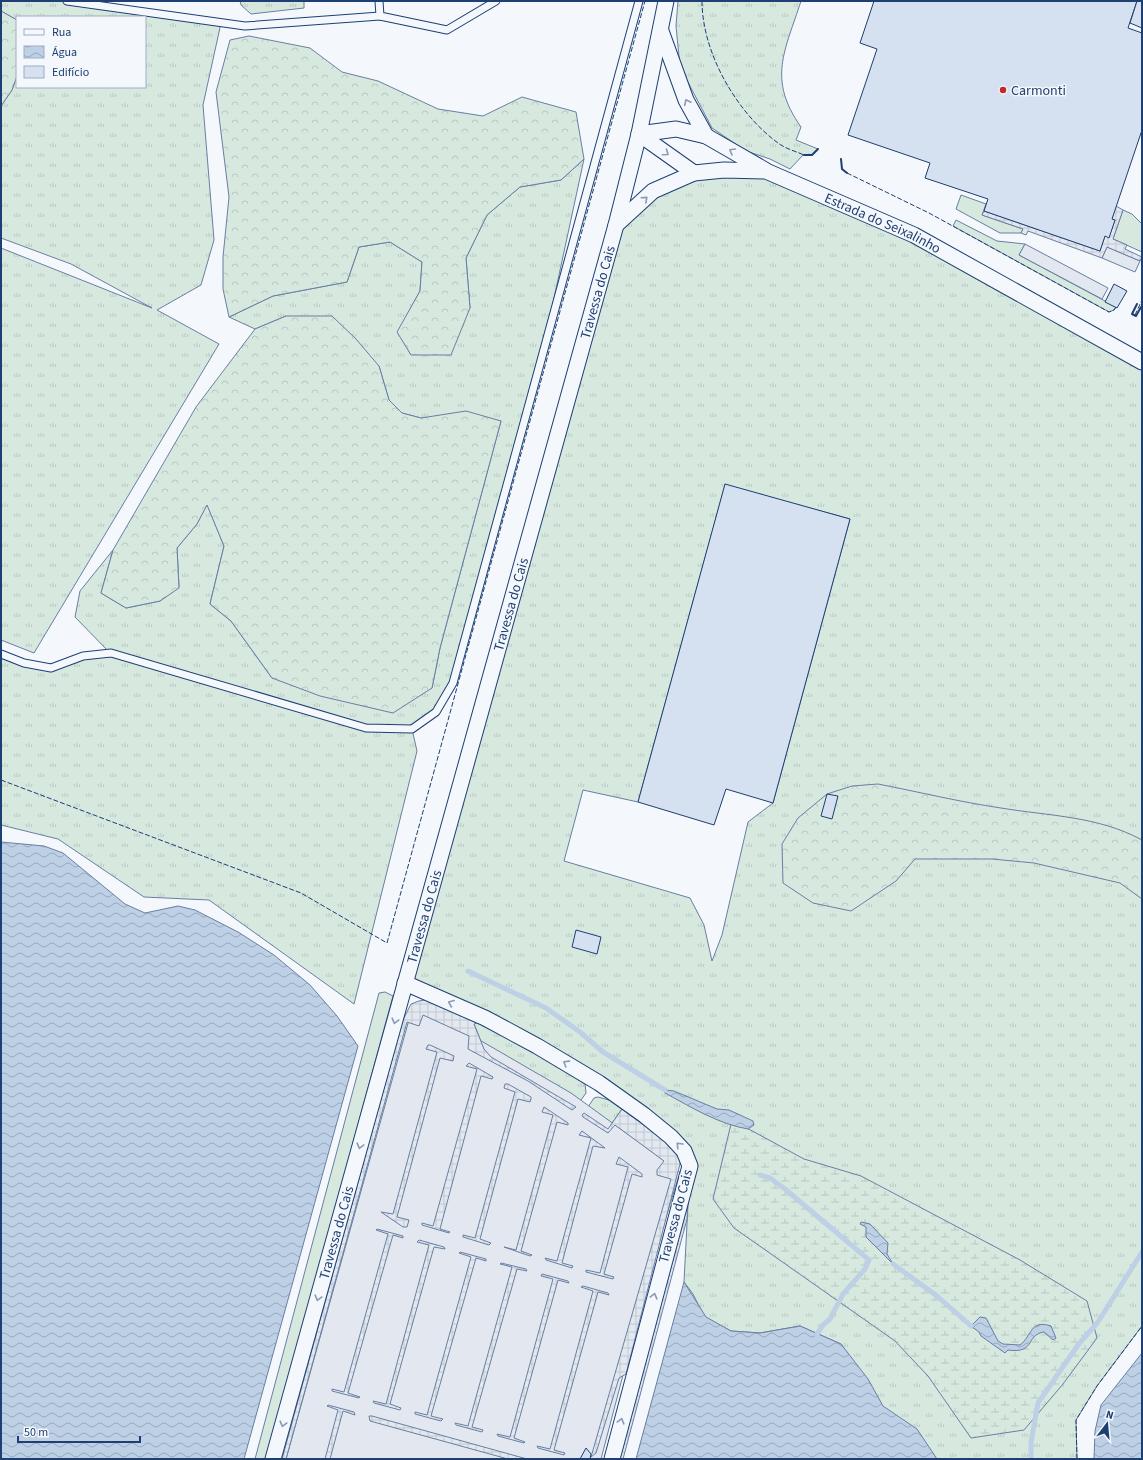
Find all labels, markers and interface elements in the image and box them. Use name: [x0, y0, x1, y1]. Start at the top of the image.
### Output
legend: [16, 16, 146, 88]
text: Rua: [52, 24, 71, 41]
text: Água: [52, 44, 77, 61]
text: Edifício: [52, 64, 89, 81]
place label: Carmonti: [1011, 81, 1066, 101]
marker: Carmonti: [998, 85, 1008, 95]
one-way arrow: [685, 99, 692, 106]
one-way arrow: [662, 148, 669, 156]
one-way arrow: [729, 149, 737, 156]
street label: Estrada do Seixalinho: [821, 188, 944, 259]
one-way arrow: [640, 196, 648, 204]
street label: Travessa do Cais: [576, 243, 621, 341]
street label: Travessa do Cais: [489, 556, 534, 654]
street label: Travessa do Cais: [402, 868, 447, 966]
one-way arrow: [447, 999, 454, 1007]
one-way arrow: [391, 1017, 400, 1024]
one-way arrow: [563, 1061, 570, 1068]
one-way arrow: [356, 1142, 365, 1149]
one-way arrow: [677, 1143, 684, 1150]
street label: Travessa do Cais: [654, 1167, 698, 1265]
street label: Travessa do Cais: [314, 1184, 359, 1282]
one-way arrow: [650, 1292, 658, 1299]
one-way arrow: [314, 1295, 323, 1302]
north arrow: [1087, 1404, 1127, 1444]
text: N: [1104, 1407, 1115, 1423]
scale bar: [18, 1418, 140, 1444]
one-way arrow: [617, 1418, 625, 1425]
one-way arrow: [279, 1420, 288, 1427]
text: 50 m: [24, 1424, 48, 1441]

